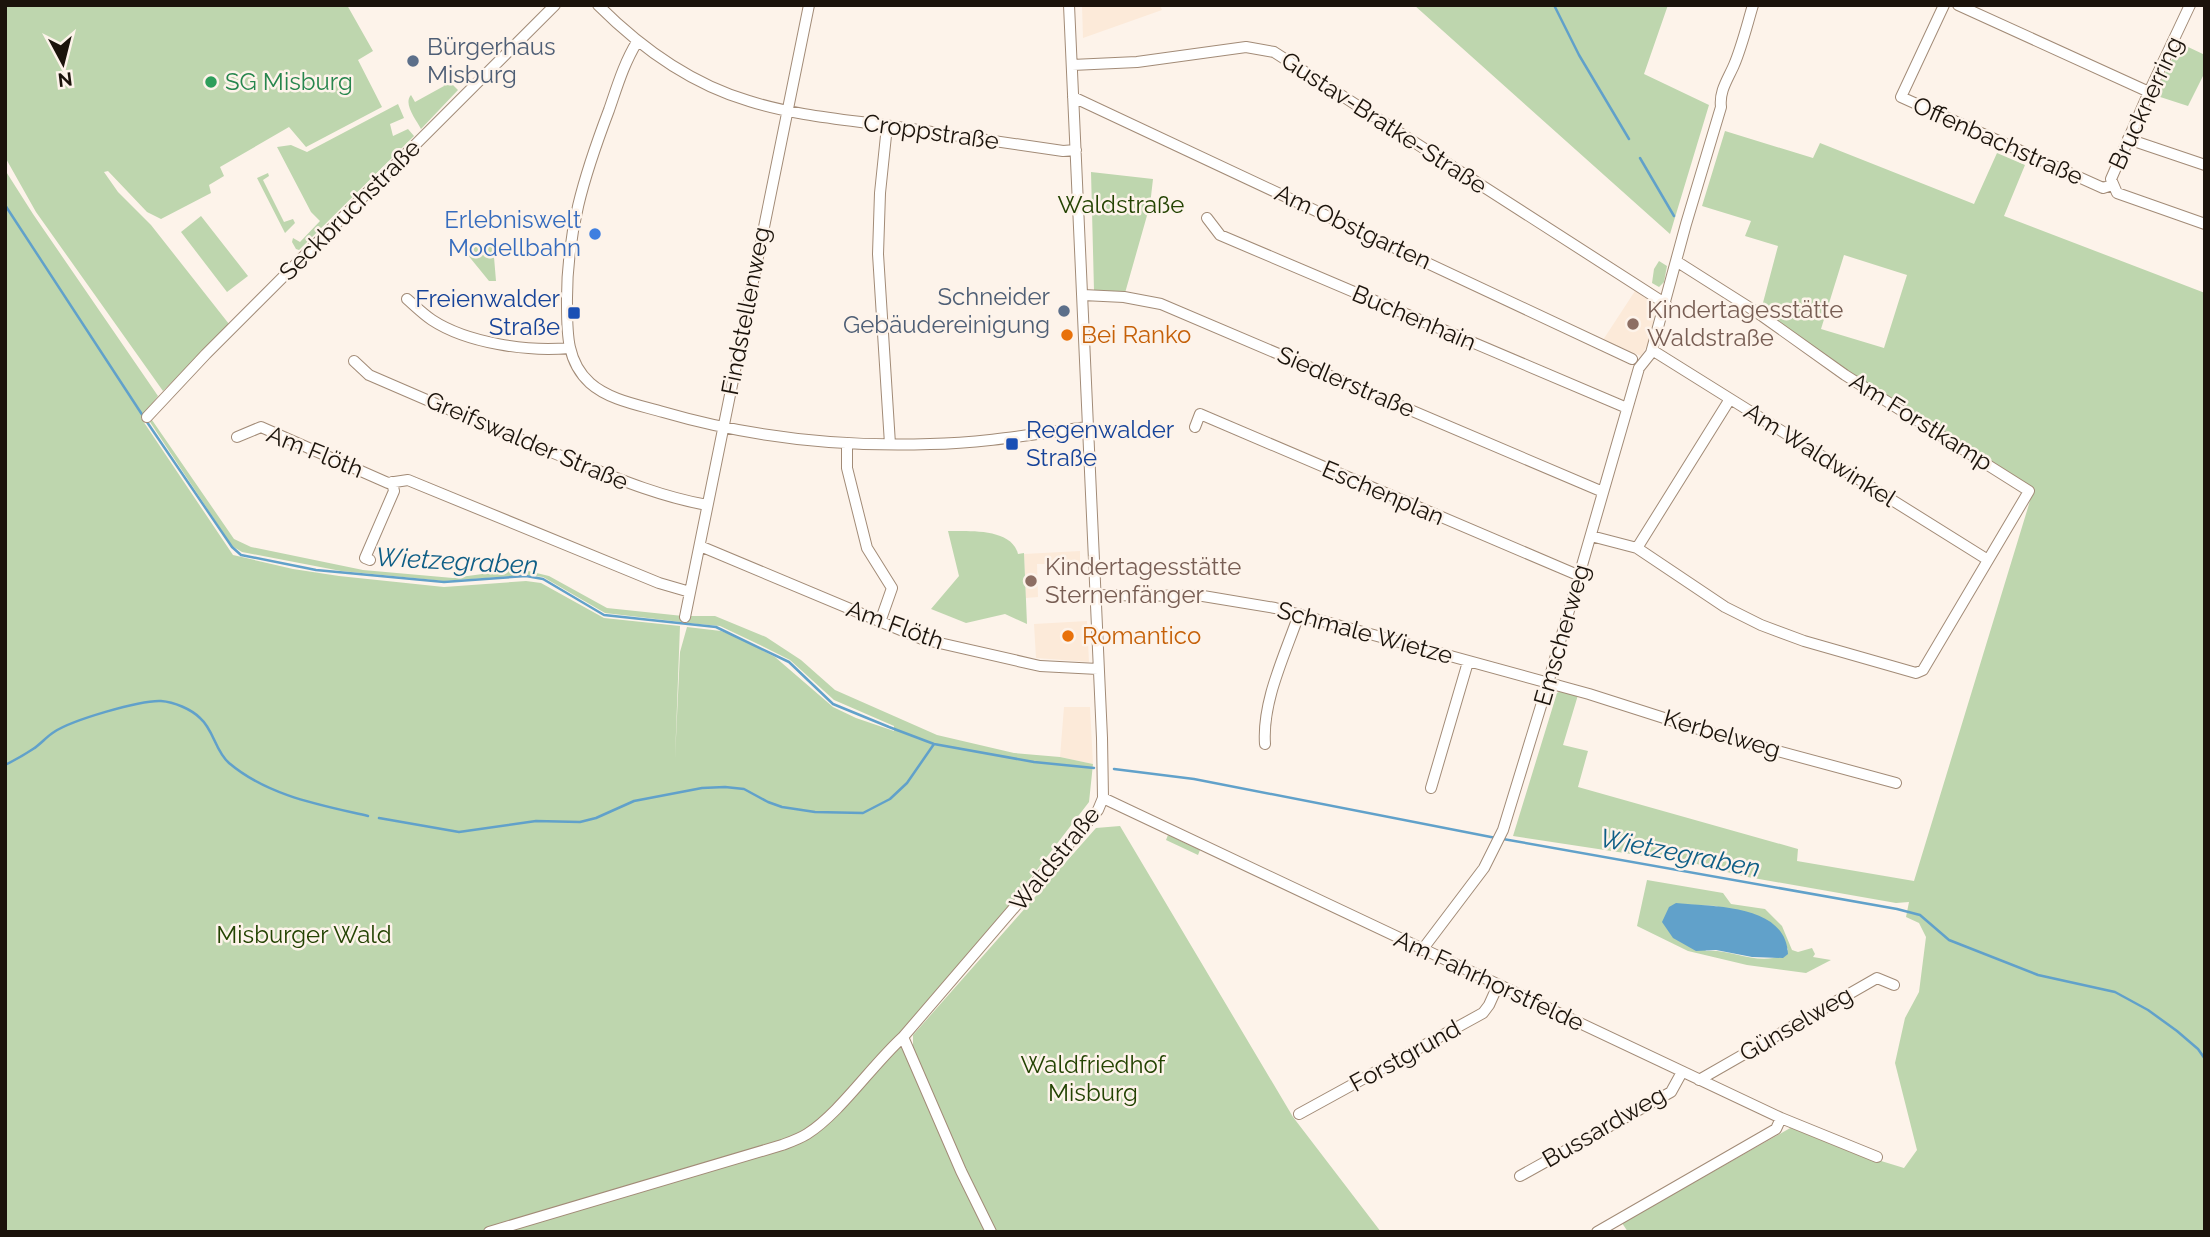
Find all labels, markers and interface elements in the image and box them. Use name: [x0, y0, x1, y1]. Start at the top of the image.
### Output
north arrow: [28, 28, 98, 98]
place label: Bürgerhaus Misburg: [427, 32, 556, 89]
street label: Brucknerring: [2102, 32, 2189, 174]
street label: Gustav-Bratke-Straße: [1276, 45, 1492, 200]
marker: Bürgerhaus Misburg: [405, 53, 421, 69]
place label: SG Misburg: [225, 67, 353, 96]
text: N: [57, 68, 74, 92]
marker: SG Misburg: [203, 74, 219, 90]
street label: Offenbachstraße: [1909, 90, 2088, 191]
street label: Croppstraße: [861, 108, 1001, 155]
street label: Seckbruchstraße: [273, 133, 426, 286]
street label: Am Obstgarten: [1271, 178, 1436, 275]
park label: Waldstraße: [1058, 190, 1184, 219]
place label: Erlebniswelt Modellbahn: [444, 205, 581, 262]
street label: Findstellenweg: [715, 224, 776, 397]
marker: Erlebniswelt Modellbahn: [587, 226, 603, 242]
street label: Buchenhain: [1348, 278, 1481, 357]
place label: Schneider Gebäudereinigung: [843, 282, 1051, 339]
place label: Freienwalder Straße: [415, 284, 561, 341]
place label: Kindertagesstätte Waldstraße: [1647, 295, 1843, 352]
marker: Schneider Gebäudereinigung: [1056, 303, 1072, 319]
marker: Freienwalder Straße: [566, 305, 582, 321]
marker: Kindertagesstätte Waldstraße: [1625, 316, 1641, 332]
place label: Bei Ranko: [1081, 320, 1191, 349]
marker: Bei Ranko: [1059, 327, 1075, 343]
street label: Siedlerstraße: [1273, 340, 1419, 423]
street label: Am Forstkamp: [1845, 366, 1998, 477]
street label: Greifswalder Straße: [422, 385, 633, 496]
street label: Am Waldwinkel: [1739, 396, 1902, 513]
place label: Regenwalder Straße: [1026, 415, 1175, 472]
street label: Am Flöth: [263, 419, 368, 484]
marker: Regenwalder Straße: [1004, 436, 1020, 452]
street label: Eschenplan: [1318, 454, 1449, 531]
water label: Wietzegraben: [375, 542, 539, 580]
place label: Kindertagesstätte Sternenfänger: [1045, 552, 1241, 609]
street label: Emscherweg: [1527, 561, 1596, 709]
marker: Kindertagesstätte Sternenfänger: [1023, 573, 1039, 589]
street label: Am Flöth: [843, 594, 948, 655]
street label: Schmale Wietze: [1274, 595, 1456, 670]
place label: Romantico: [1082, 621, 1201, 650]
marker: Romantico: [1060, 628, 1076, 644]
street label: Kerbelweg: [1660, 703, 1784, 764]
street label: Waldstraße: [1003, 800, 1106, 917]
water label: Wietzegraben: [1597, 823, 1763, 883]
park label: Misburger Wald: [216, 920, 392, 949]
street label: Am Fahrhorstfelde: [1390, 924, 1589, 1037]
street label: Günselweg: [1734, 980, 1857, 1067]
street label: Forstgrund: [1344, 1013, 1465, 1098]
park label: Waldfriedhof Misburg: [1021, 1050, 1167, 1107]
street label: Bussardweg: [1537, 1080, 1671, 1174]

